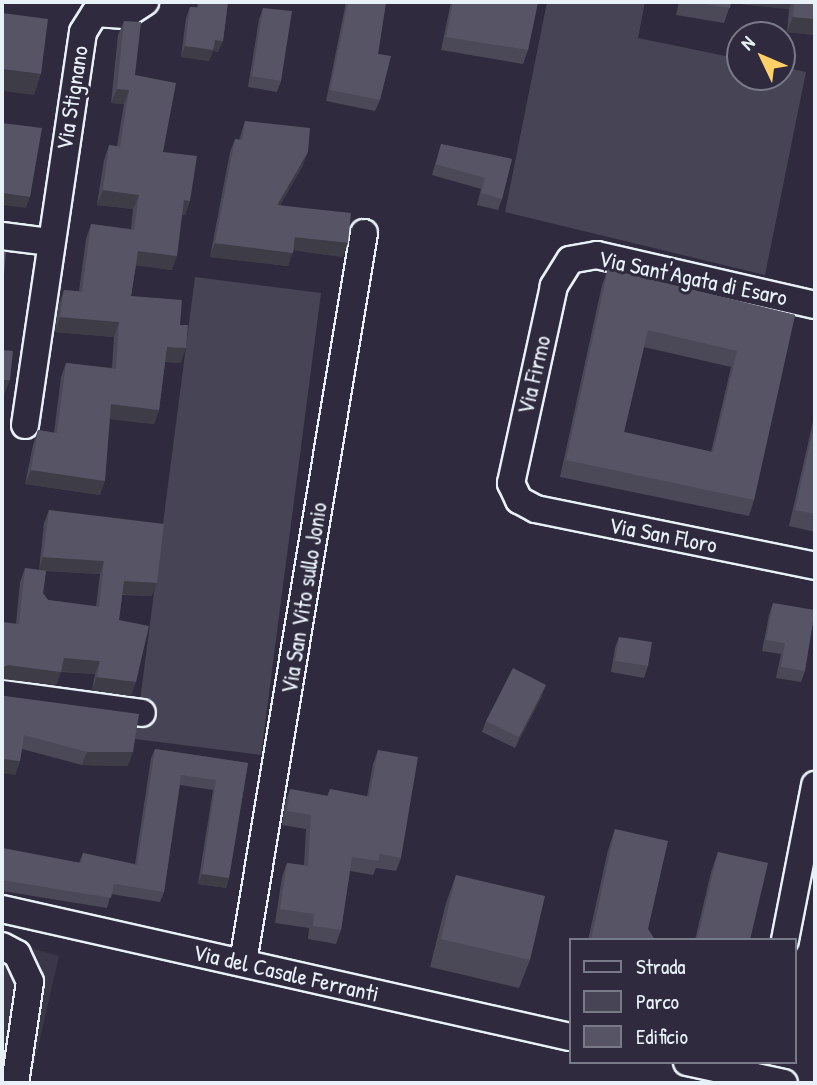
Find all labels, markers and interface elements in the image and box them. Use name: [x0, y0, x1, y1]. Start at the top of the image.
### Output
north arrow: [726, 21, 796, 91]
text: N: [734, 30, 760, 55]
street label: Via Stignano: [50, 44, 94, 152]
street label: Via Sant'Agata di Esaro: [596, 245, 790, 311]
street label: Via Firmo: [512, 333, 556, 417]
street label: Via San Vito sullo Jonio: [275, 500, 333, 696]
street label: Via San Floro: [606, 511, 720, 559]
street label: Via del Casale Ferranti: [190, 938, 382, 1008]
legend: [568, 938, 796, 1064]
text: Strada: [636, 952, 686, 981]
text: Parco: [636, 987, 679, 1016]
text: Edificio: [636, 1022, 688, 1051]

